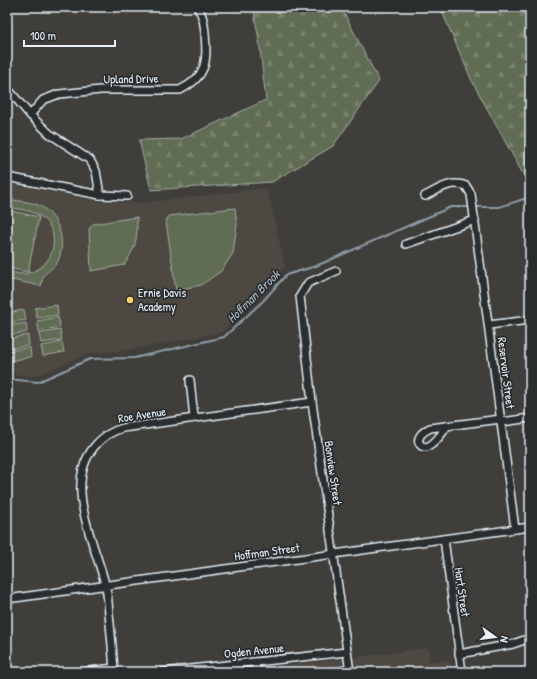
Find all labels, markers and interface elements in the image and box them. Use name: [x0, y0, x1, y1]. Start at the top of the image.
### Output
scale bar: [24, 22, 115, 48]
text: 100 m: [30, 27, 56, 44]
street label: Upland Drive: [103, 70, 159, 87]
water label: Hoffman Brook: [222, 264, 285, 327]
place label: Ernie Davis Academy: [138, 284, 186, 315]
marker: Ernie Davis Academy: [125, 295, 135, 305]
street label: Reservoir Street: [494, 336, 519, 411]
street label: Roe Avenue: [117, 402, 167, 427]
street label: Bonview Street: [321, 440, 347, 507]
street label: Hoffman Street: [233, 538, 302, 564]
street label: Hart Street: [451, 566, 474, 619]
north arrow: [475, 617, 515, 657]
text: N: [497, 635, 512, 644]
street label: Ogden Avenue: [223, 639, 285, 662]

